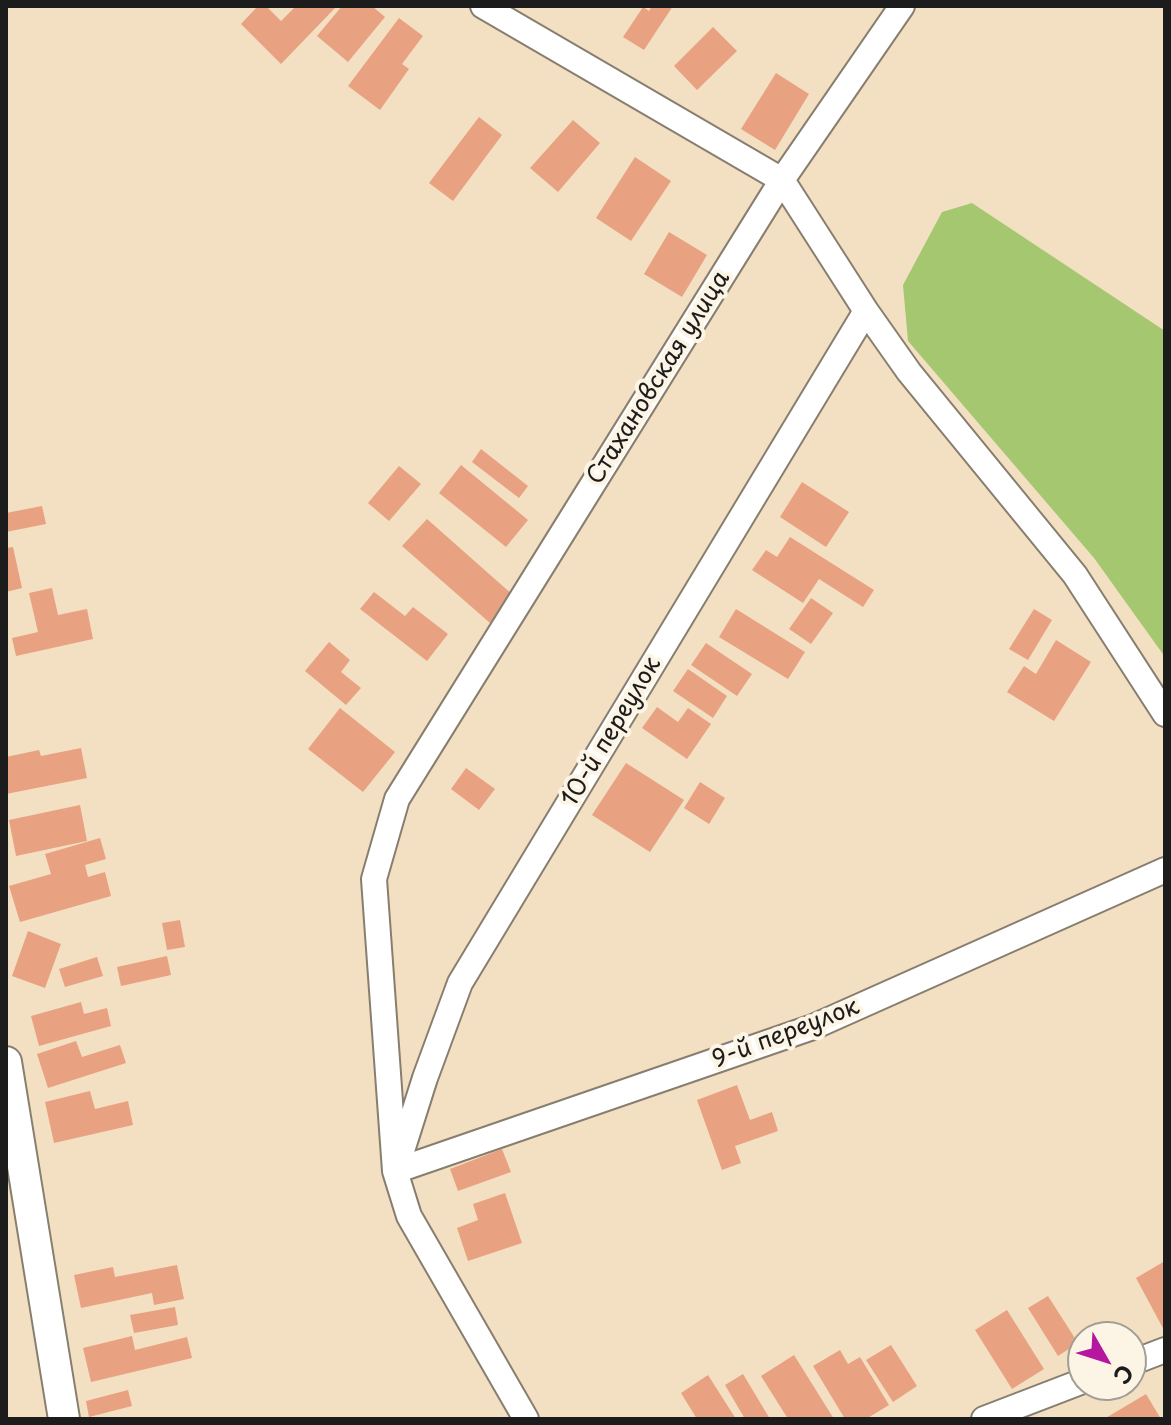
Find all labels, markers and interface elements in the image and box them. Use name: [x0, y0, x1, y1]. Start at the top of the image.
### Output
street label: Стахановская улица: [581, 266, 737, 490]
street label: 10-й переулок: [556, 652, 668, 812]
street label: 9-й переулок: [709, 993, 863, 1075]
north arrow: [1067, 1321, 1147, 1401]
text: С: [1106, 1358, 1143, 1392]

